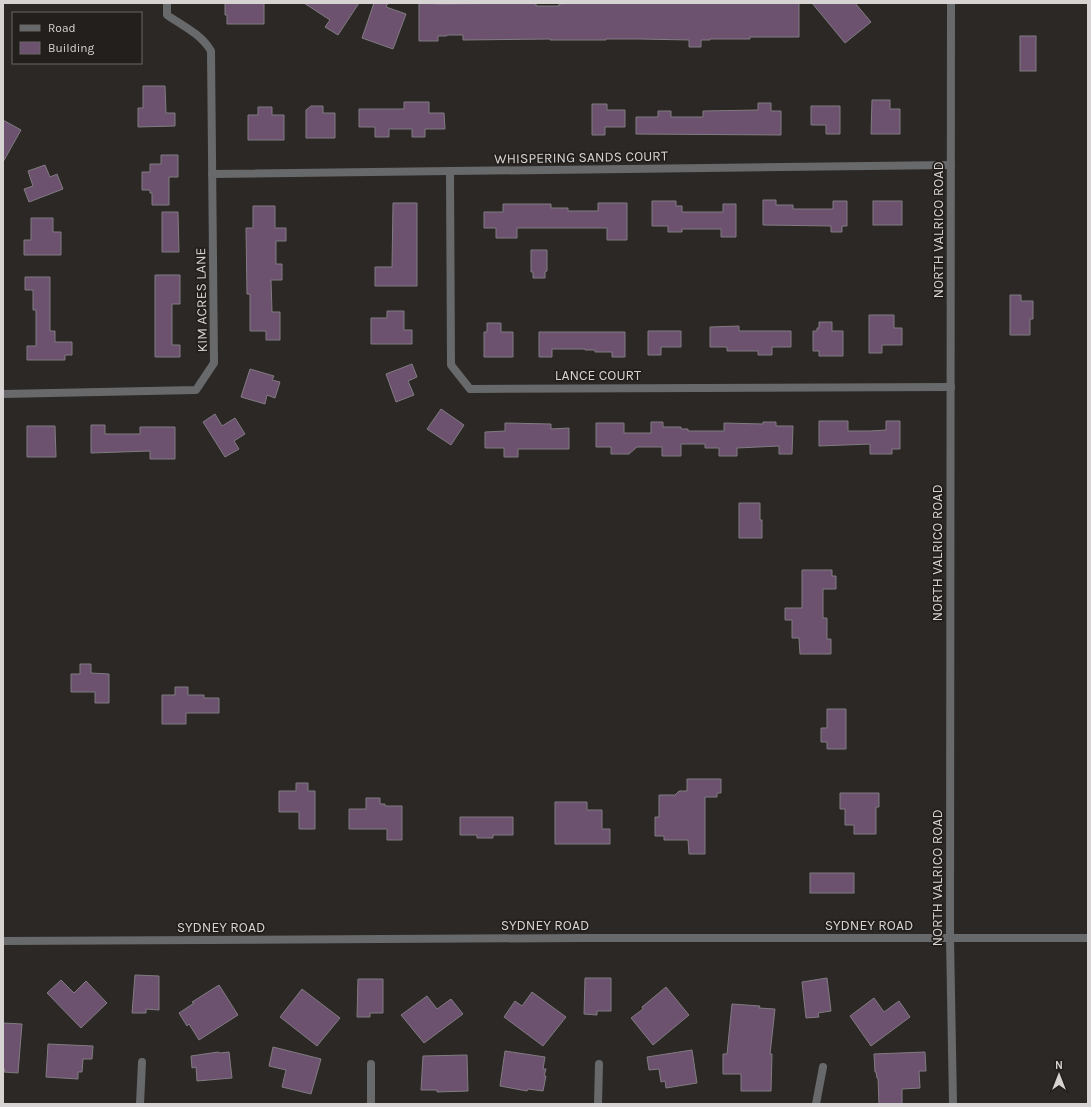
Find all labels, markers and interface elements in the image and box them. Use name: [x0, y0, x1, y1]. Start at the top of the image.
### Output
legend: [12, 12, 142, 64]
text: Road: [48, 21, 76, 35]
text: Building: [48, 41, 95, 55]
street label: WHISPERING SANDS COURT: [494, 147, 668, 168]
street label: NORTH VALRICO ROAD: [930, 161, 947, 299]
street label: KIM ACRES LANE: [192, 248, 211, 352]
street label: LANCE COURT: [555, 367, 641, 384]
street label: NORTH VALRICO ROAD: [929, 484, 946, 622]
street label: NORTH VALRICO ROAD: [929, 809, 946, 947]
street label: SYDNEY ROAD: [501, 917, 589, 934]
street label: SYDNEY ROAD: [825, 917, 913, 934]
street label: SYDNEY ROAD: [177, 919, 265, 936]
north arrow: [1039, 1055, 1079, 1095]
text: N: [1055, 1059, 1063, 1072]

